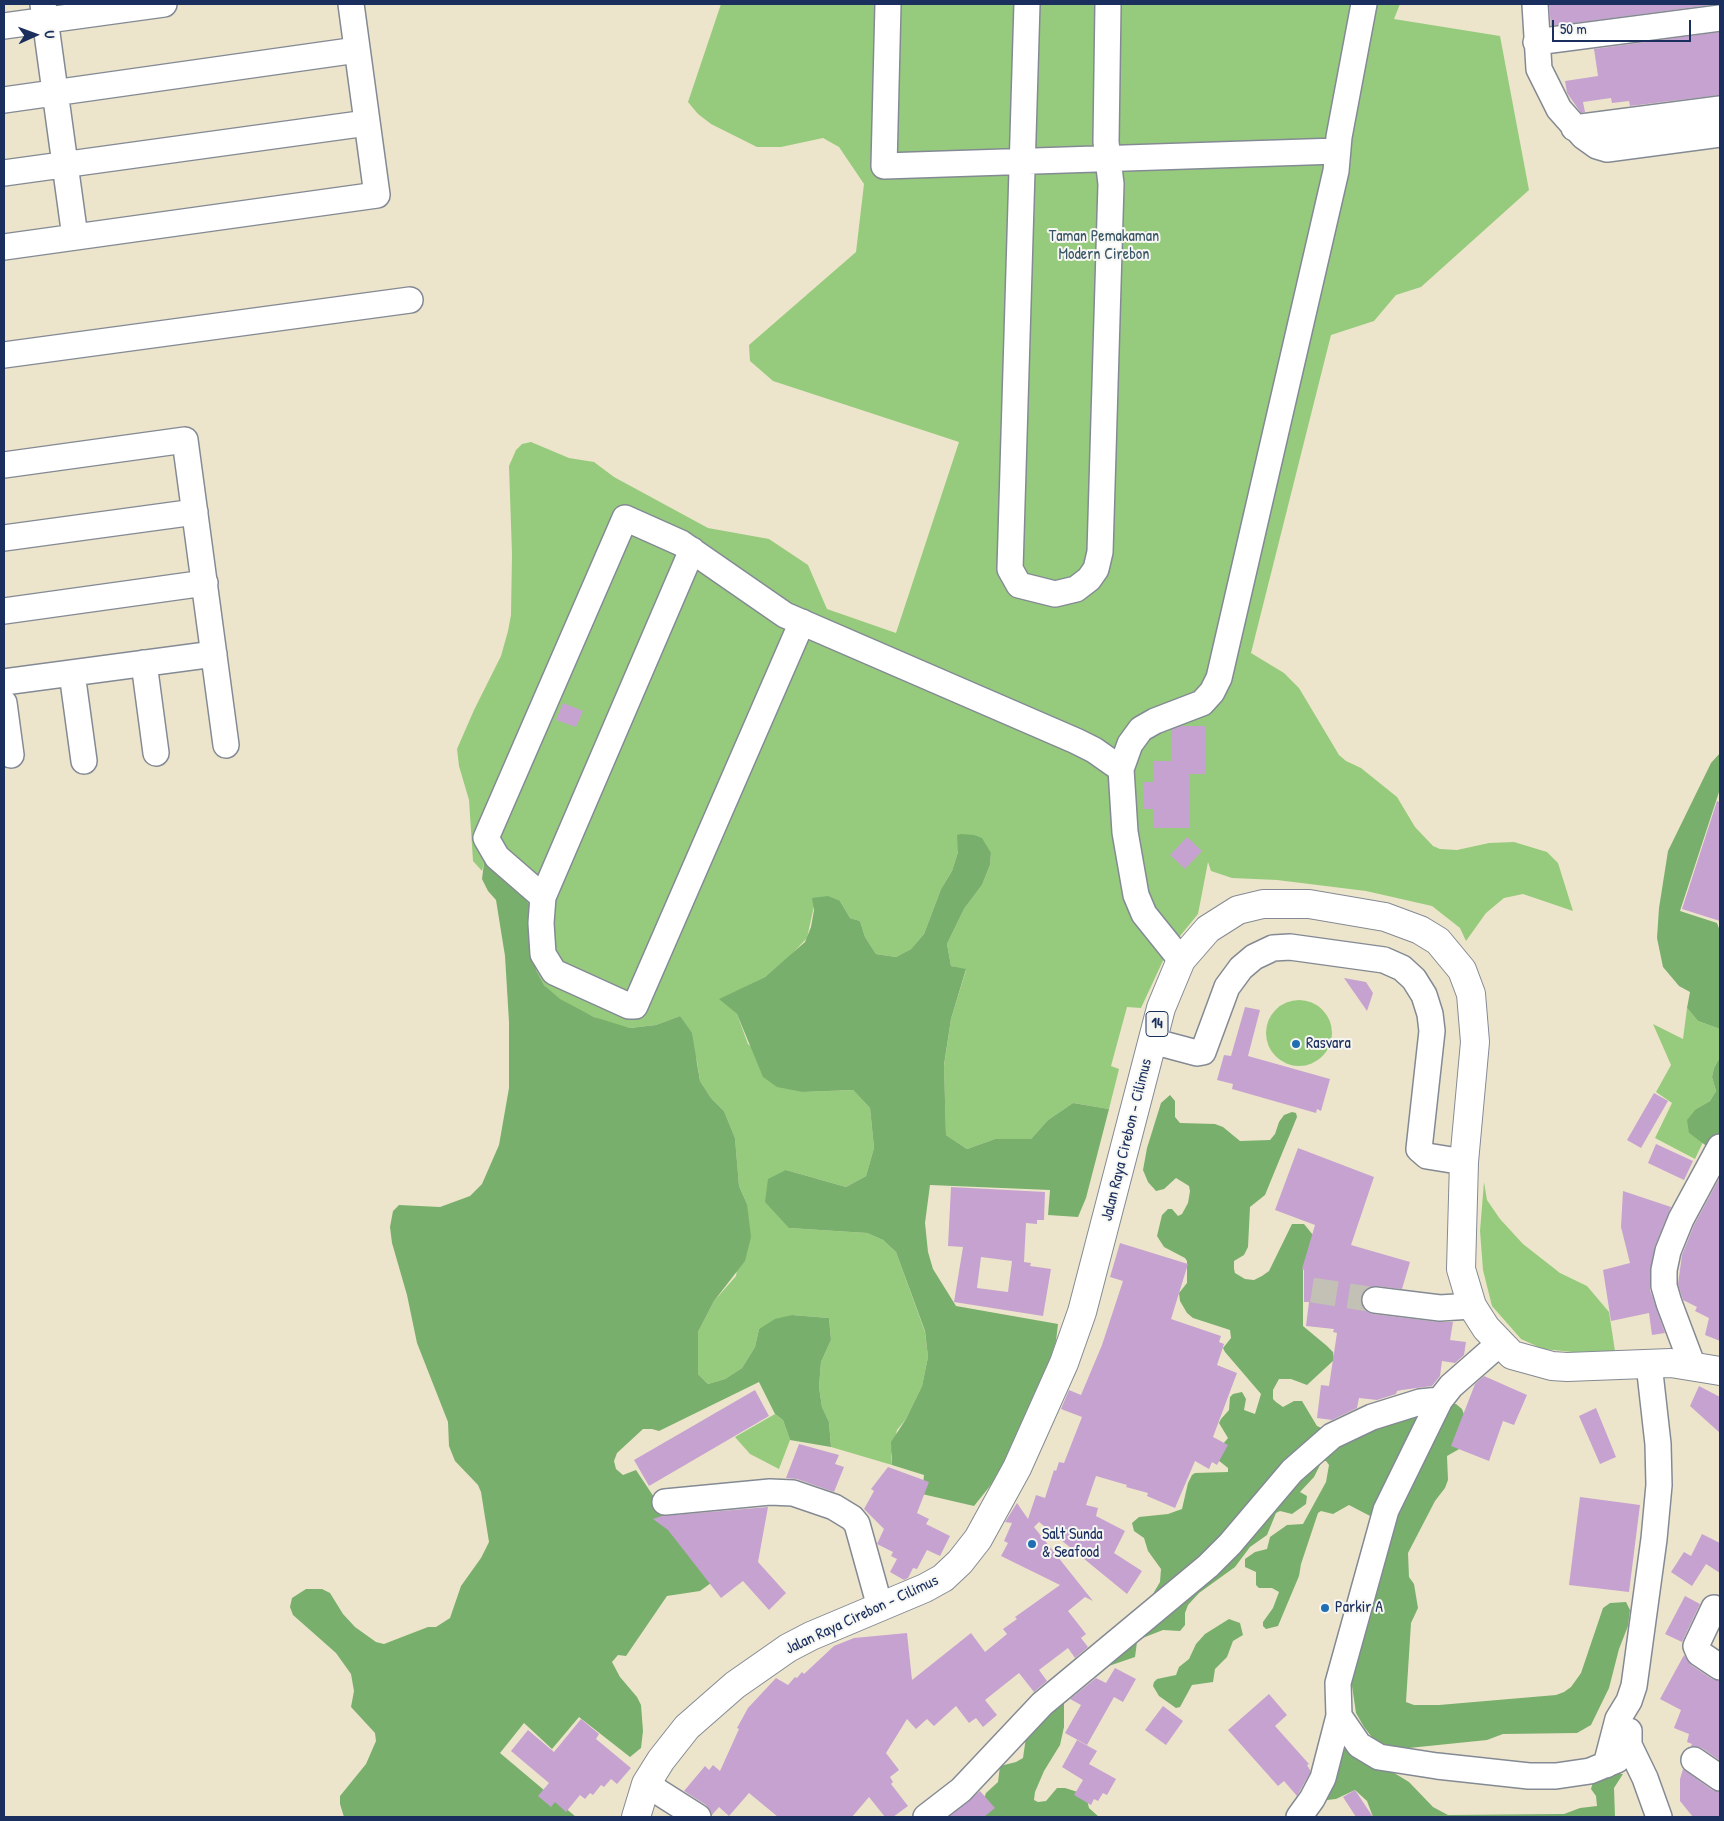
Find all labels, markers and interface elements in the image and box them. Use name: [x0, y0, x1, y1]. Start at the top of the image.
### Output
north arrow: [10, 10, 60, 60]
scale bar: [1554, 10, 1693, 42]
text: 50 m: [1560, 18, 1587, 39]
text: U: [41, 30, 60, 39]
park label: Taman Pemakaman Modern Cirebon: [1049, 227, 1159, 265]
road number: 14: [1146, 1012, 1168, 1036]
place label: Rasvara: [1306, 1034, 1351, 1054]
marker: Rasvara: [1290, 1038, 1302, 1050]
street label: Jalan Raya Cirebon - Cilimus: [1098, 1057, 1156, 1223]
place label: Salt Sunda & Seafood: [1042, 1525, 1103, 1563]
marker: Salt Sunda & Seafood: [1026, 1538, 1038, 1550]
street label: Jalan Raya Cirebon - Cilimus: [782, 1571, 942, 1659]
place label: Parkir A: [1335, 1598, 1383, 1618]
marker: Parkir A: [1319, 1602, 1331, 1614]

